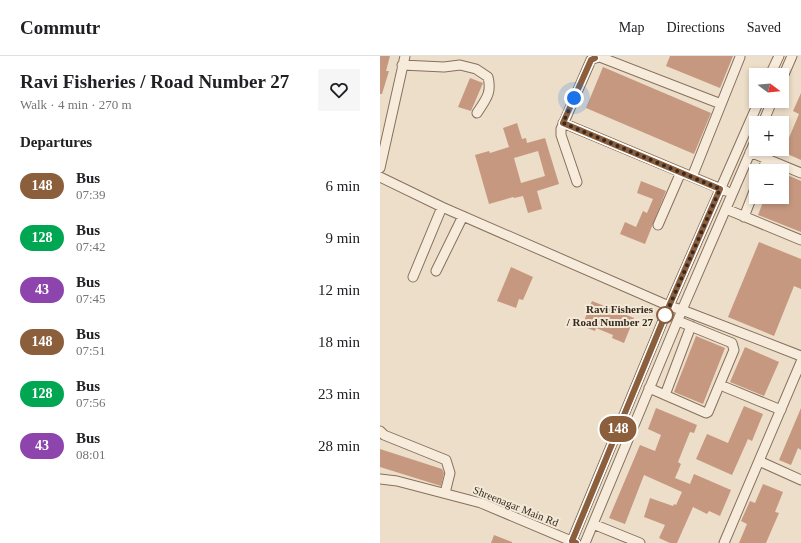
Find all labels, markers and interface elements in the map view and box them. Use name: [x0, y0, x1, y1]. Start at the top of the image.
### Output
text: Commutr: [20, 17, 100, 38]
text: Map: [619, 20, 644, 35]
text: Directions: [666, 20, 725, 35]
text: Saved: [747, 20, 781, 35]
north arrow: [749, 68, 789, 108]
map controls: [749, 68, 789, 204]
button: heart: [318, 69, 360, 111]
text: Ravi Fisheries / Road Number 27: [20, 71, 289, 92]
your location: [564, 88, 584, 108]
text: Walk · 4 min · 270 m: [20, 97, 132, 112]
button: +: [749, 116, 789, 156]
text: Departures: [20, 134, 92, 150]
button: −: [749, 164, 789, 204]
text: Bus: [76, 170, 100, 186]
text: 148: [32, 178, 53, 193]
text: 6 min: [325, 178, 360, 194]
text: 07:39: [76, 187, 106, 202]
text: Bus: [76, 222, 100, 238]
text: 128: [32, 230, 53, 245]
text: 9 min: [325, 230, 360, 246]
text: 07:42: [76, 239, 106, 254]
text: Bus: [76, 274, 100, 290]
text: 43: [35, 282, 49, 297]
text: 12 min: [318, 282, 360, 298]
text: 07:45: [76, 291, 106, 306]
place label: Ravi Fisheries / Road Number 27: [566, 303, 654, 328]
marker: Ravi Fisheries / Road Number 27: [656, 306, 674, 324]
text: Bus: [76, 326, 100, 342]
text: 148: [32, 334, 53, 349]
text: 18 min: [318, 334, 360, 350]
text: 07:51: [76, 343, 106, 358]
text: Bus: [76, 378, 100, 394]
text: 128: [32, 386, 53, 401]
text: 23 min: [318, 386, 360, 402]
text: 07:56: [76, 395, 106, 410]
line badge: 148: [595, 416, 641, 442]
text: 148: [608, 421, 629, 436]
text: Bus: [76, 430, 100, 446]
text: 43: [35, 438, 49, 453]
text: 28 min: [318, 438, 360, 454]
text: 08:01: [76, 447, 106, 462]
street label: Shreenagar Main Rd: [472, 483, 561, 529]

